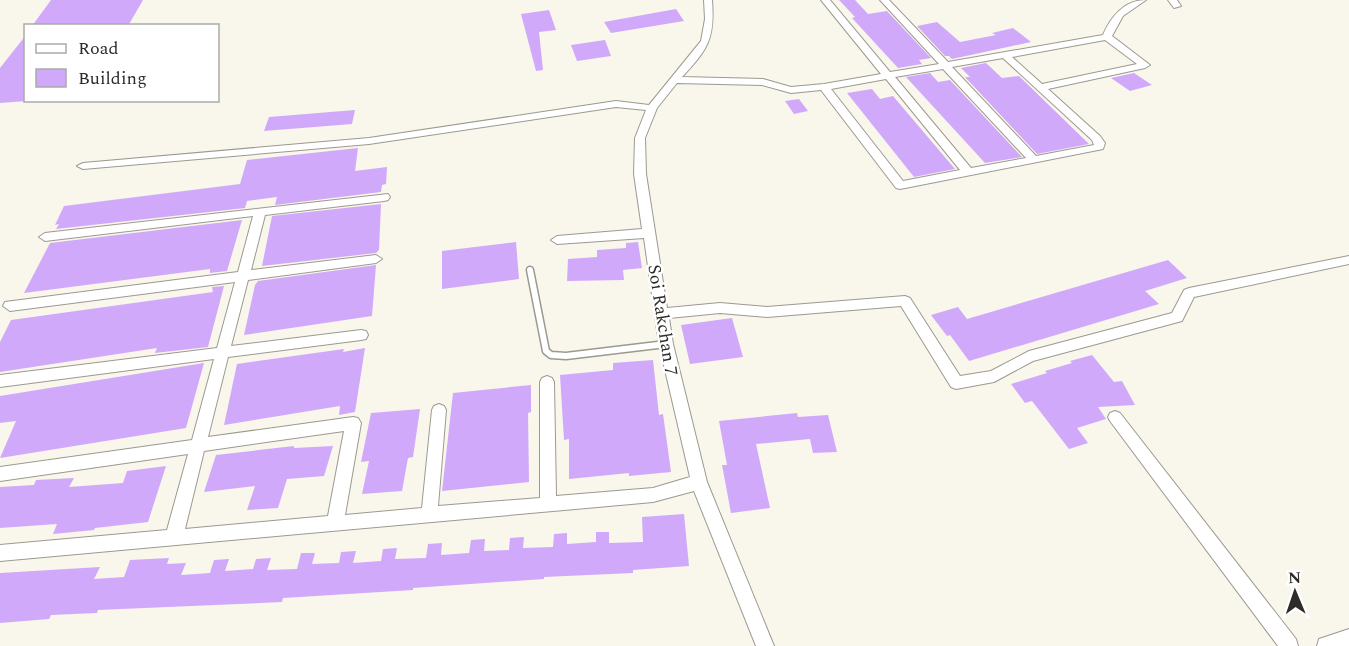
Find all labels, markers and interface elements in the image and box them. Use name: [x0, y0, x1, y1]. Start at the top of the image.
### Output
legend: [24, 24, 219, 102]
text: Road: [78, 35, 119, 62]
text: Building: [78, 65, 147, 92]
street label: Soi Rakchan 7: [640, 263, 685, 378]
north arrow: [1265, 562, 1325, 622]
text: N: [1288, 566, 1301, 590]

